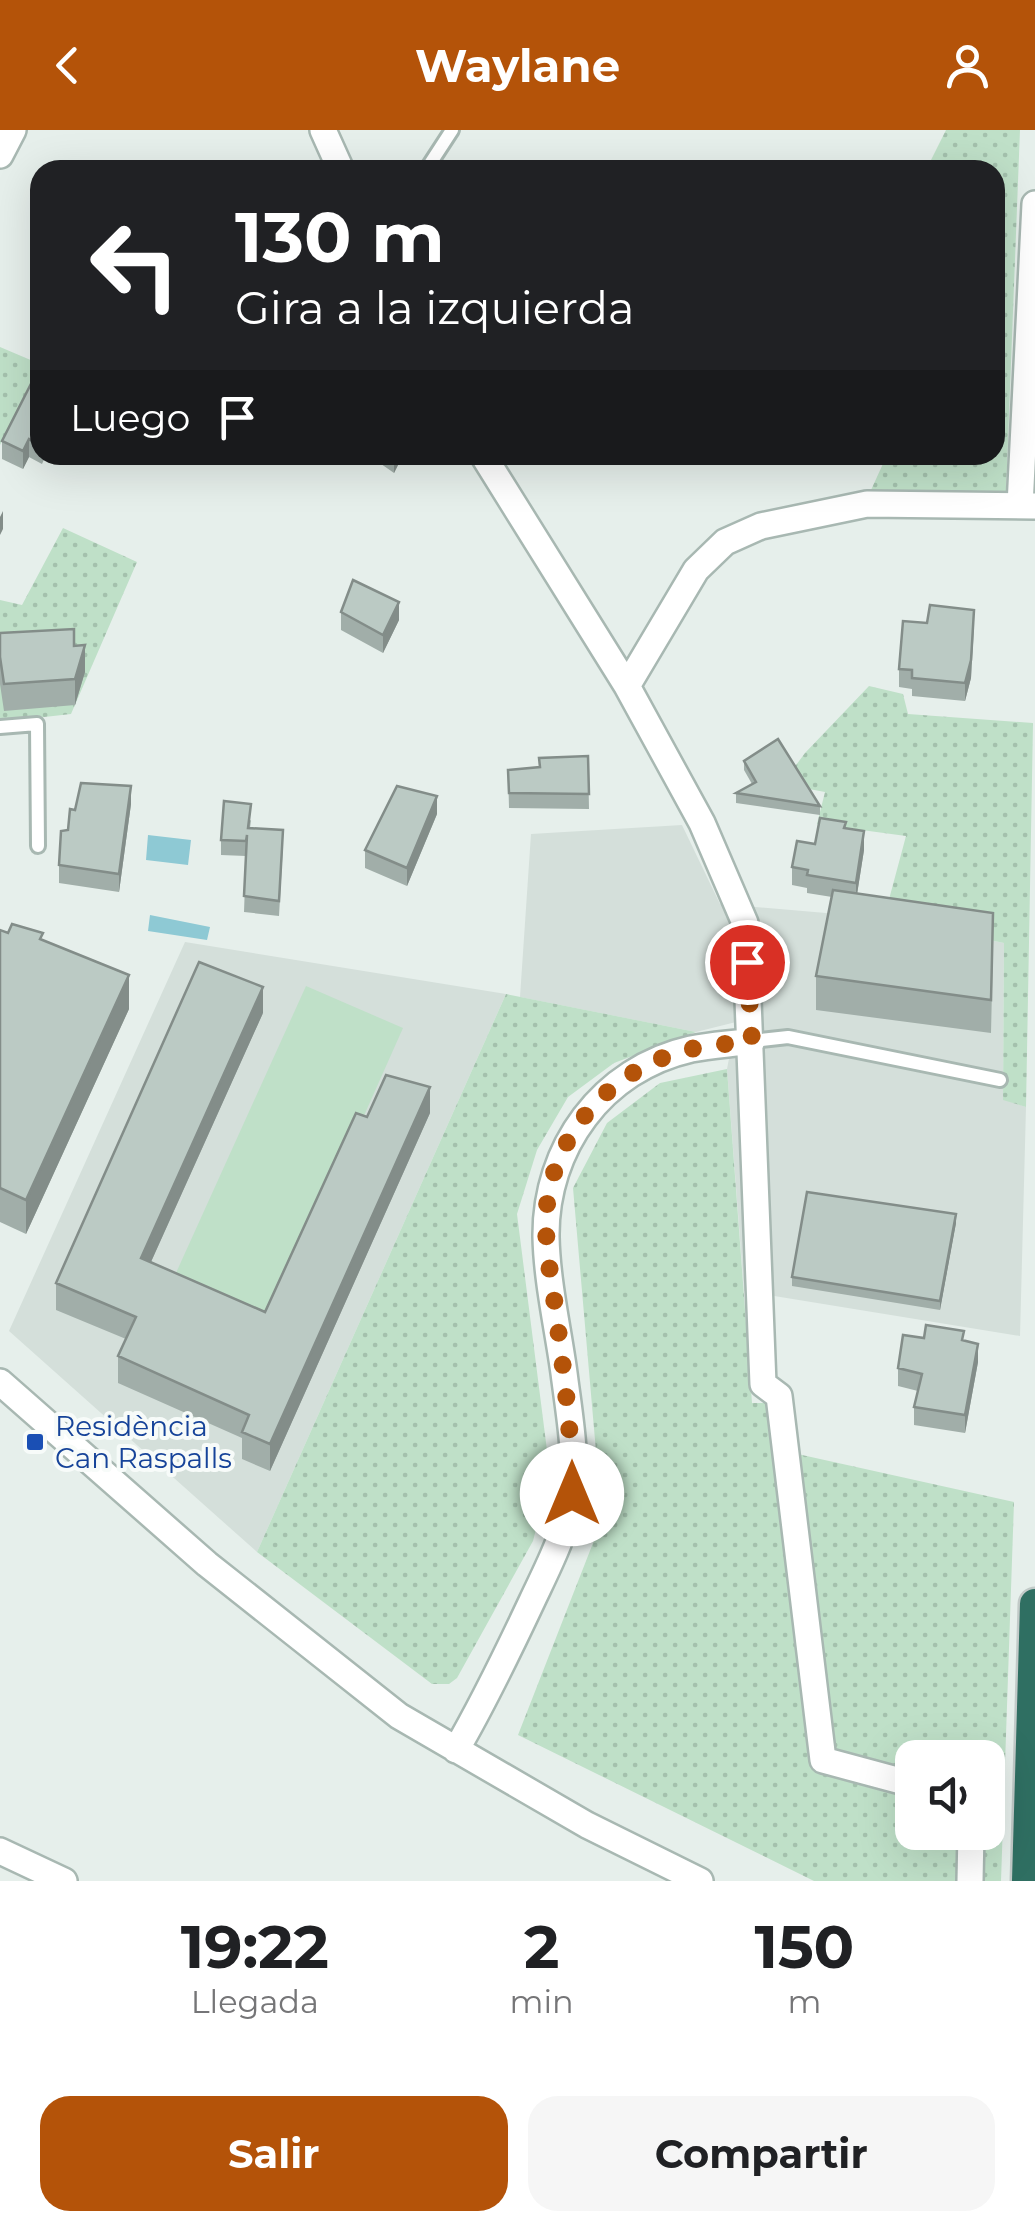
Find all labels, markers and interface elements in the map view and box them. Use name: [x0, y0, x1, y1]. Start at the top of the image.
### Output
icon: back: [40, 38, 95, 93]
text: Waylane: [415, 38, 620, 93]
icon: person: [940, 38, 995, 93]
text: 130 m: [235, 194, 445, 280]
icon: left: [70, 200, 200, 330]
text: Gira a la izquierda: [235, 280, 635, 335]
icon: arrive: [210, 390, 265, 445]
text: Luego: [70, 394, 190, 441]
pin: [705, 920, 790, 1005]
icon: arrive: [720, 935, 775, 990]
place label: Residència Can Raspalls: [55, 1409, 232, 1475]
marker: Residència Can Raspalls: [24, 1431, 46, 1453]
position arrow: [520, 1442, 624, 1546]
map controls: [895, 1740, 1005, 1850]
button: sound: [895, 1740, 1005, 1850]
text: 19:22: [181, 1910, 329, 1983]
text: 2: [524, 1910, 559, 1983]
text: 150: [754, 1910, 854, 1983]
text: Llegada: [191, 1982, 319, 2021]
text: min: [510, 1982, 574, 2021]
text: m: [787, 1982, 821, 2021]
button: Salir: [40, 2096, 508, 2211]
button: Compartir: [528, 2096, 995, 2211]

